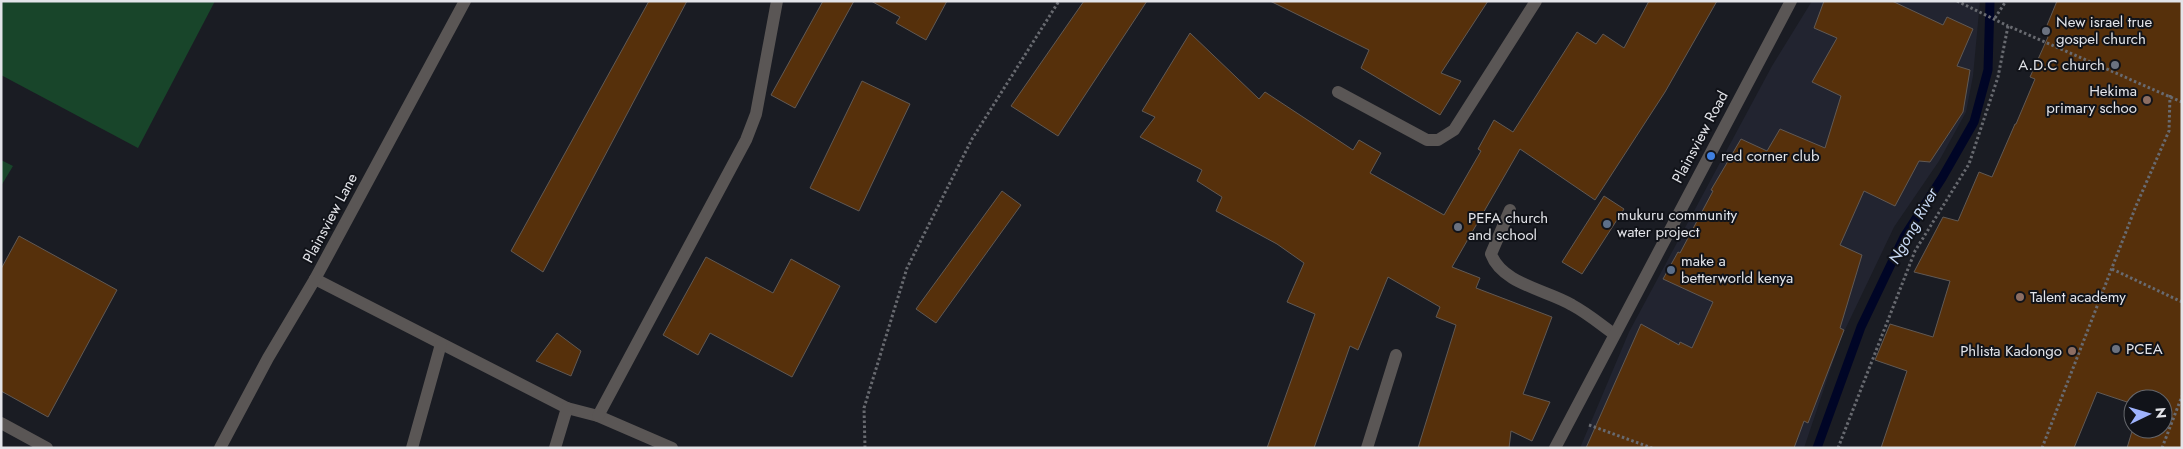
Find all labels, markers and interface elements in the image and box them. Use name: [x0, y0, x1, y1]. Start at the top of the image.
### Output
place label: New israel true gospel church: [2056, 11, 2152, 50]
marker: New israel true gospel church: [2040, 25, 2052, 37]
place label: A.D.C church: [2018, 54, 2105, 76]
marker: A.D.C church: [2109, 59, 2121, 71]
place label: Hekima primary schoo: [2046, 80, 2137, 119]
street label: Plainsview Road: [1666, 87, 1734, 187]
marker: Hekima primary schoo: [2141, 94, 2153, 106]
place label: red corner club: [1721, 145, 1820, 167]
marker: red corner club: [1705, 150, 1717, 162]
street label: Plainsview Lane: [297, 169, 363, 267]
water label: Ngong River: [1883, 182, 1944, 268]
place label: mukuru community water project: [1617, 204, 1737, 243]
place label: PEFA church and school: [1468, 207, 1548, 246]
marker: mukuru community water project: [1601, 218, 1613, 230]
marker: PEFA church and school: [1452, 221, 1464, 233]
place label: make a betterworld kenya: [1681, 250, 1793, 289]
marker: make a betterworld kenya: [1665, 264, 1677, 276]
place label: Talent academy: [2030, 286, 2126, 308]
marker: Talent academy: [2014, 291, 2026, 303]
place label: PCEA: [2126, 338, 2163, 360]
place label: Phlista Kadongo: [1960, 340, 2062, 362]
marker: PCEA: [2110, 343, 2122, 355]
marker: Phlista Kadongo: [2066, 345, 2078, 357]
north arrow: [2123, 389, 2173, 439]
text: N: [2151, 406, 2171, 419]

